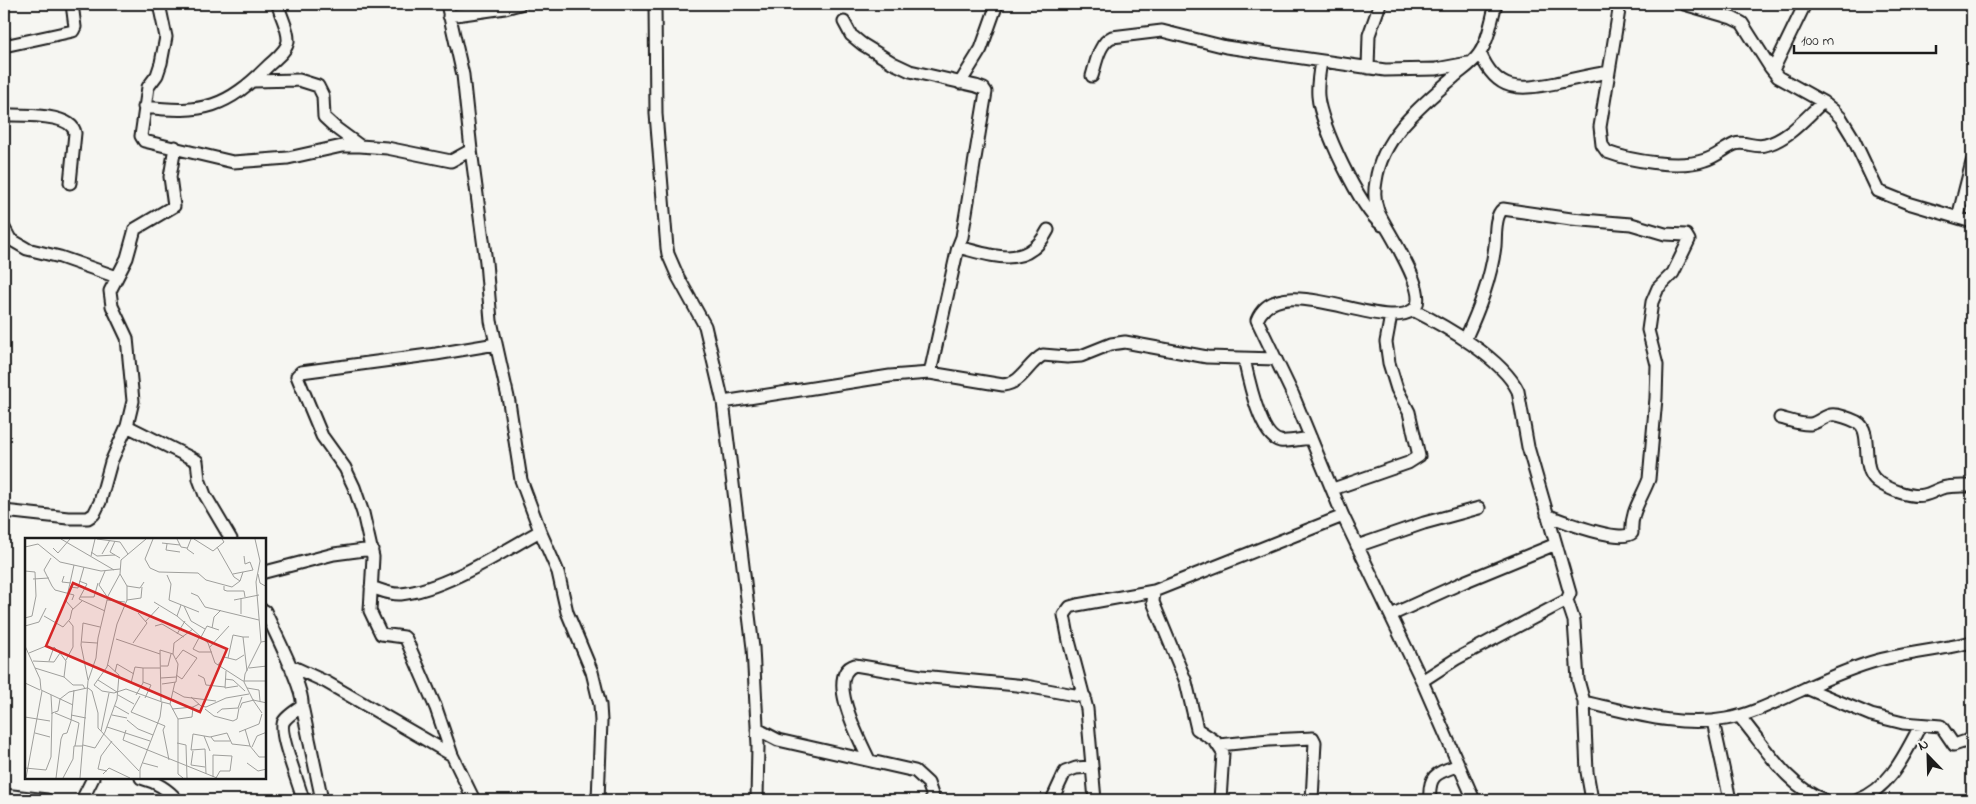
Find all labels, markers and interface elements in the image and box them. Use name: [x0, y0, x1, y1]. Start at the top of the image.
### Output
scale bar: [1794, 22, 1936, 54]
text: 100 m: [1801, 30, 1834, 52]
inset map: [25, 538, 266, 779]
north arrow: [1904, 732, 1954, 782]
text: N: [1915, 734, 1932, 757]

